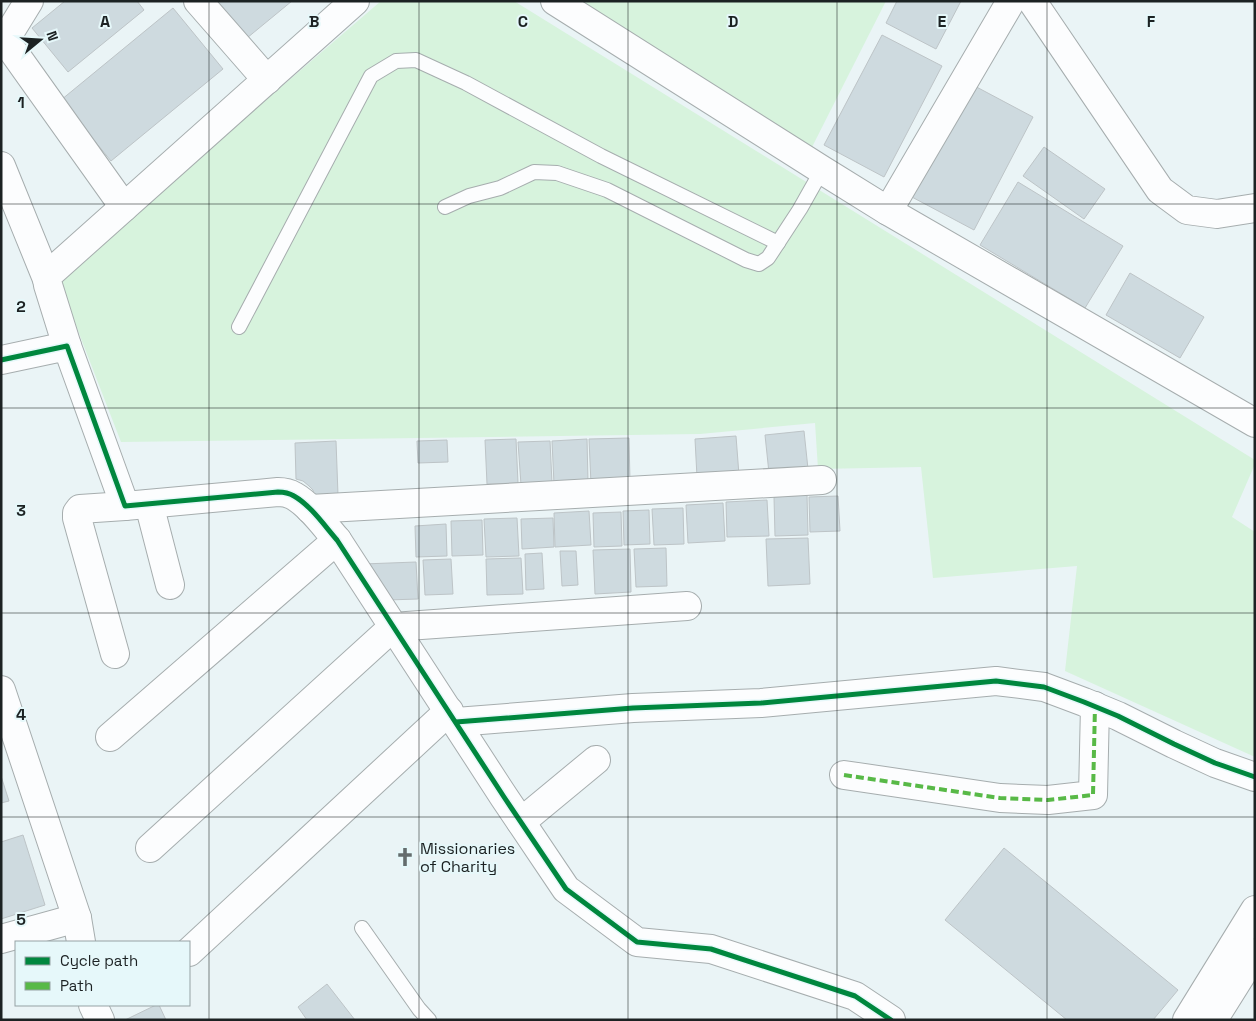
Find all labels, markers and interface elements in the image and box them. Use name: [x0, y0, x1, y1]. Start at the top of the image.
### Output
text: A: [100, 11, 110, 32]
text: B: [309, 11, 319, 32]
text: C: [518, 11, 528, 32]
text: D: [728, 11, 738, 32]
text: E: [938, 11, 947, 32]
text: F: [1147, 11, 1156, 32]
north arrow: [15, 15, 65, 65]
text: N: [42, 29, 62, 43]
text: 1: [17, 92, 25, 113]
text: 2: [16, 296, 26, 317]
text: 3: [16, 500, 26, 521]
text: 4: [16, 704, 26, 725]
place label: Missionaries of Charity: [420, 838, 515, 877]
church icon: Missionaries of Charity: [394, 846, 416, 868]
text: 5: [16, 909, 26, 930]
legend: [15, 941, 190, 1006]
text: Cycle path: [60, 951, 138, 970]
text: Path: [60, 976, 93, 995]

